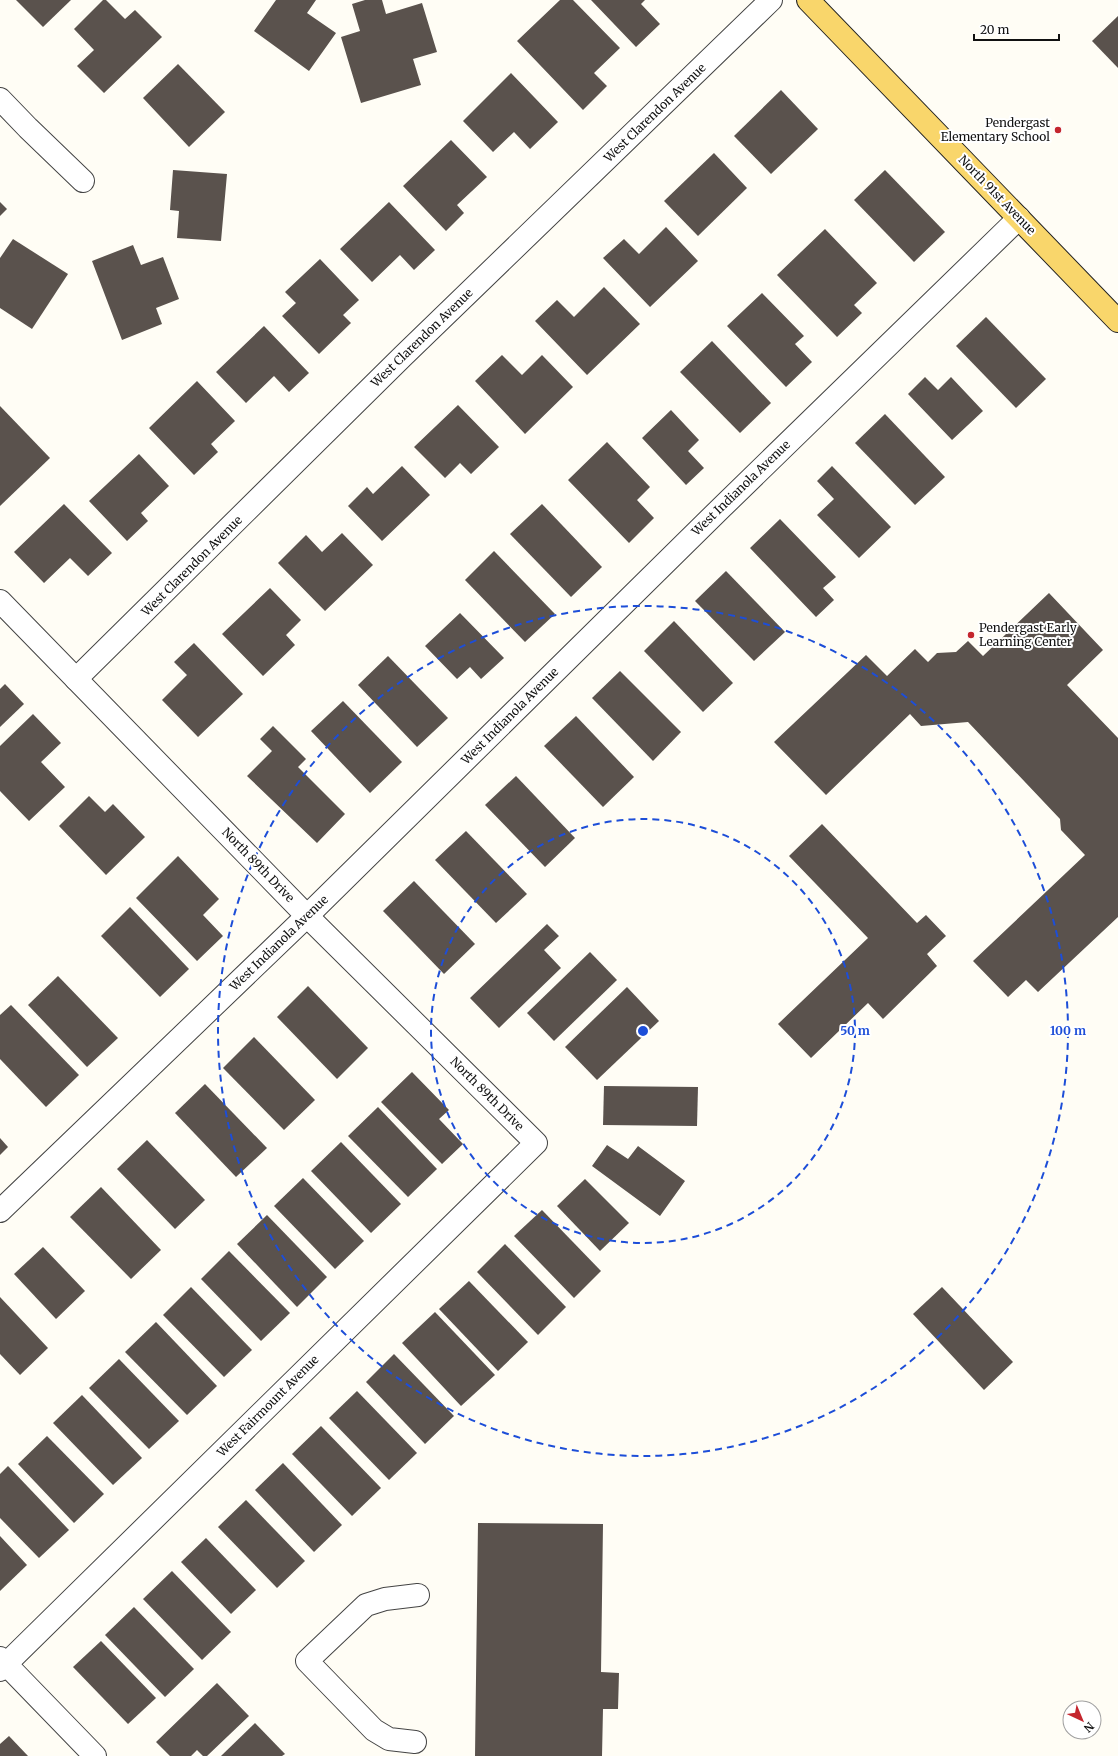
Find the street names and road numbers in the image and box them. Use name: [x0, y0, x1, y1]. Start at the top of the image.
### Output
street label: West Clarendon Avenue: [600, 60, 709, 166]
street label: North 91st Avenue: [956, 152, 1039, 238]
street label: West Clarendon Avenue: [367, 285, 476, 391]
street label: West Indianola Avenue: [688, 437, 793, 539]
street label: West Clarendon Avenue: [138, 512, 245, 620]
street label: West Indianola Avenue: [457, 664, 561, 768]
street label: North 89th Drive: [219, 824, 298, 905]
street label: West Indianola Avenue: [226, 892, 331, 994]
street label: North 89th Drive: [447, 1054, 527, 1134]
street label: West Fairmount Avenue: [213, 1352, 322, 1460]

